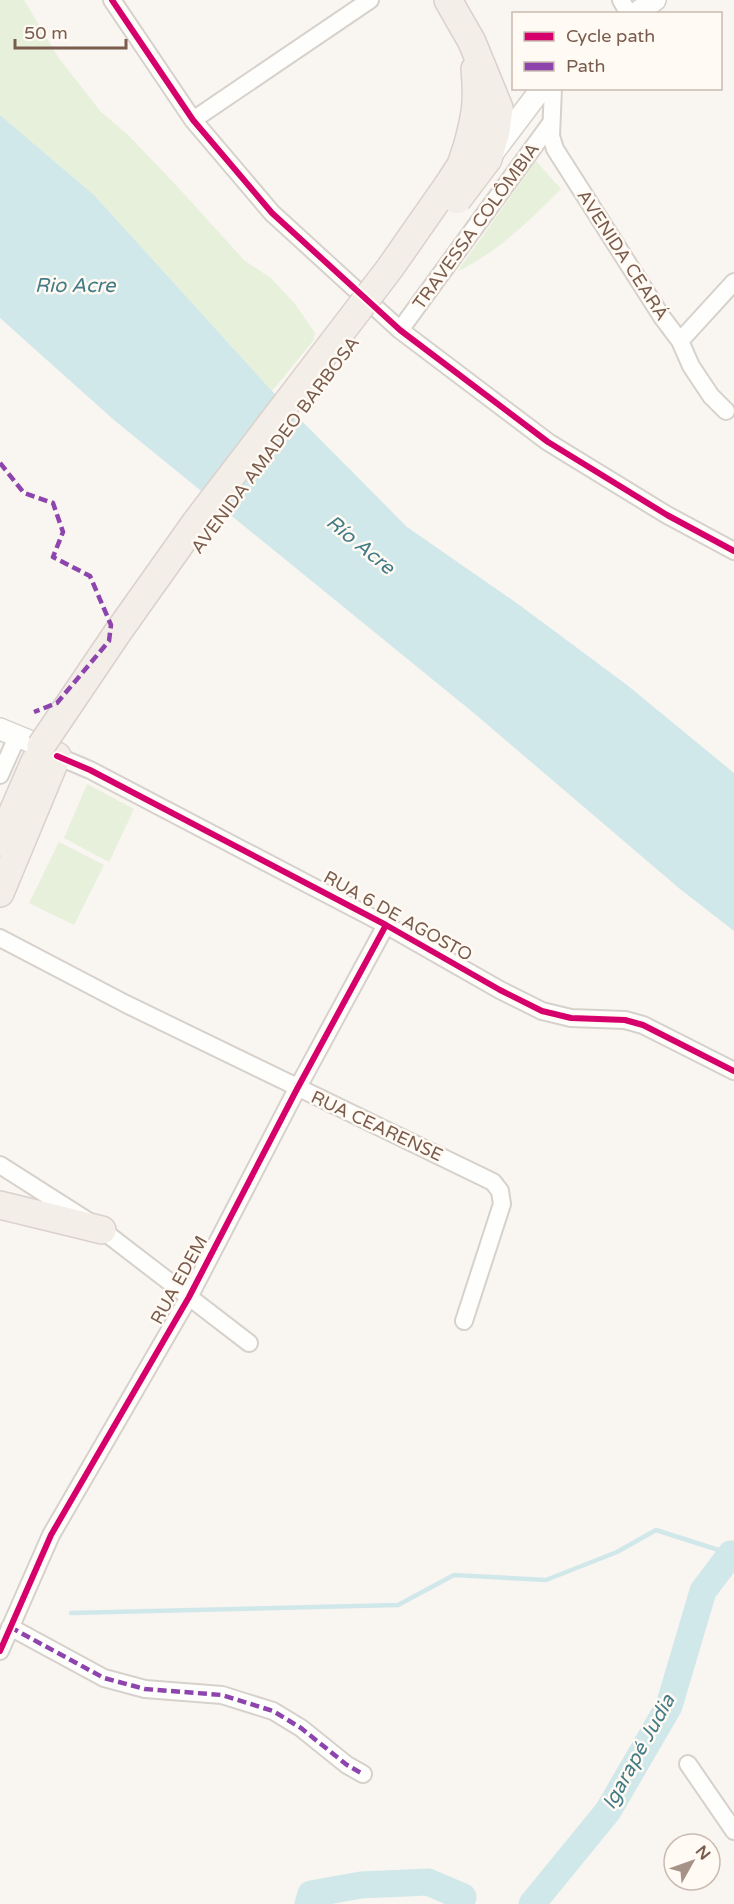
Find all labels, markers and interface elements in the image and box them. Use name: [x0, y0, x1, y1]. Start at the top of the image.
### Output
scale bar: [15, 12, 126, 50]
legend: [512, 12, 722, 90]
text: 50 m: [24, 22, 68, 44]
text: Cycle path: [566, 25, 655, 47]
text: Path: [566, 55, 605, 77]
street label: TRAVESSA COLÔMBIA: [408, 138, 544, 314]
street label: AVENIDA CEARÁ: [573, 186, 673, 324]
water label: Rio Acre: [35, 274, 117, 298]
street label: AVENIDA AMADEO BARBOSA: [186, 332, 364, 558]
water label: Río Acre: [321, 510, 400, 581]
street label: RUA 6 DE AGOSTO: [320, 866, 476, 966]
street label: RUA CEARENSE: [308, 1086, 446, 1166]
street label: RUA EDEM: [146, 1232, 212, 1328]
water label: Igarapé Judia: [598, 1690, 681, 1814]
north arrow: [662, 1832, 722, 1892]
text: N: [691, 1842, 715, 1864]

